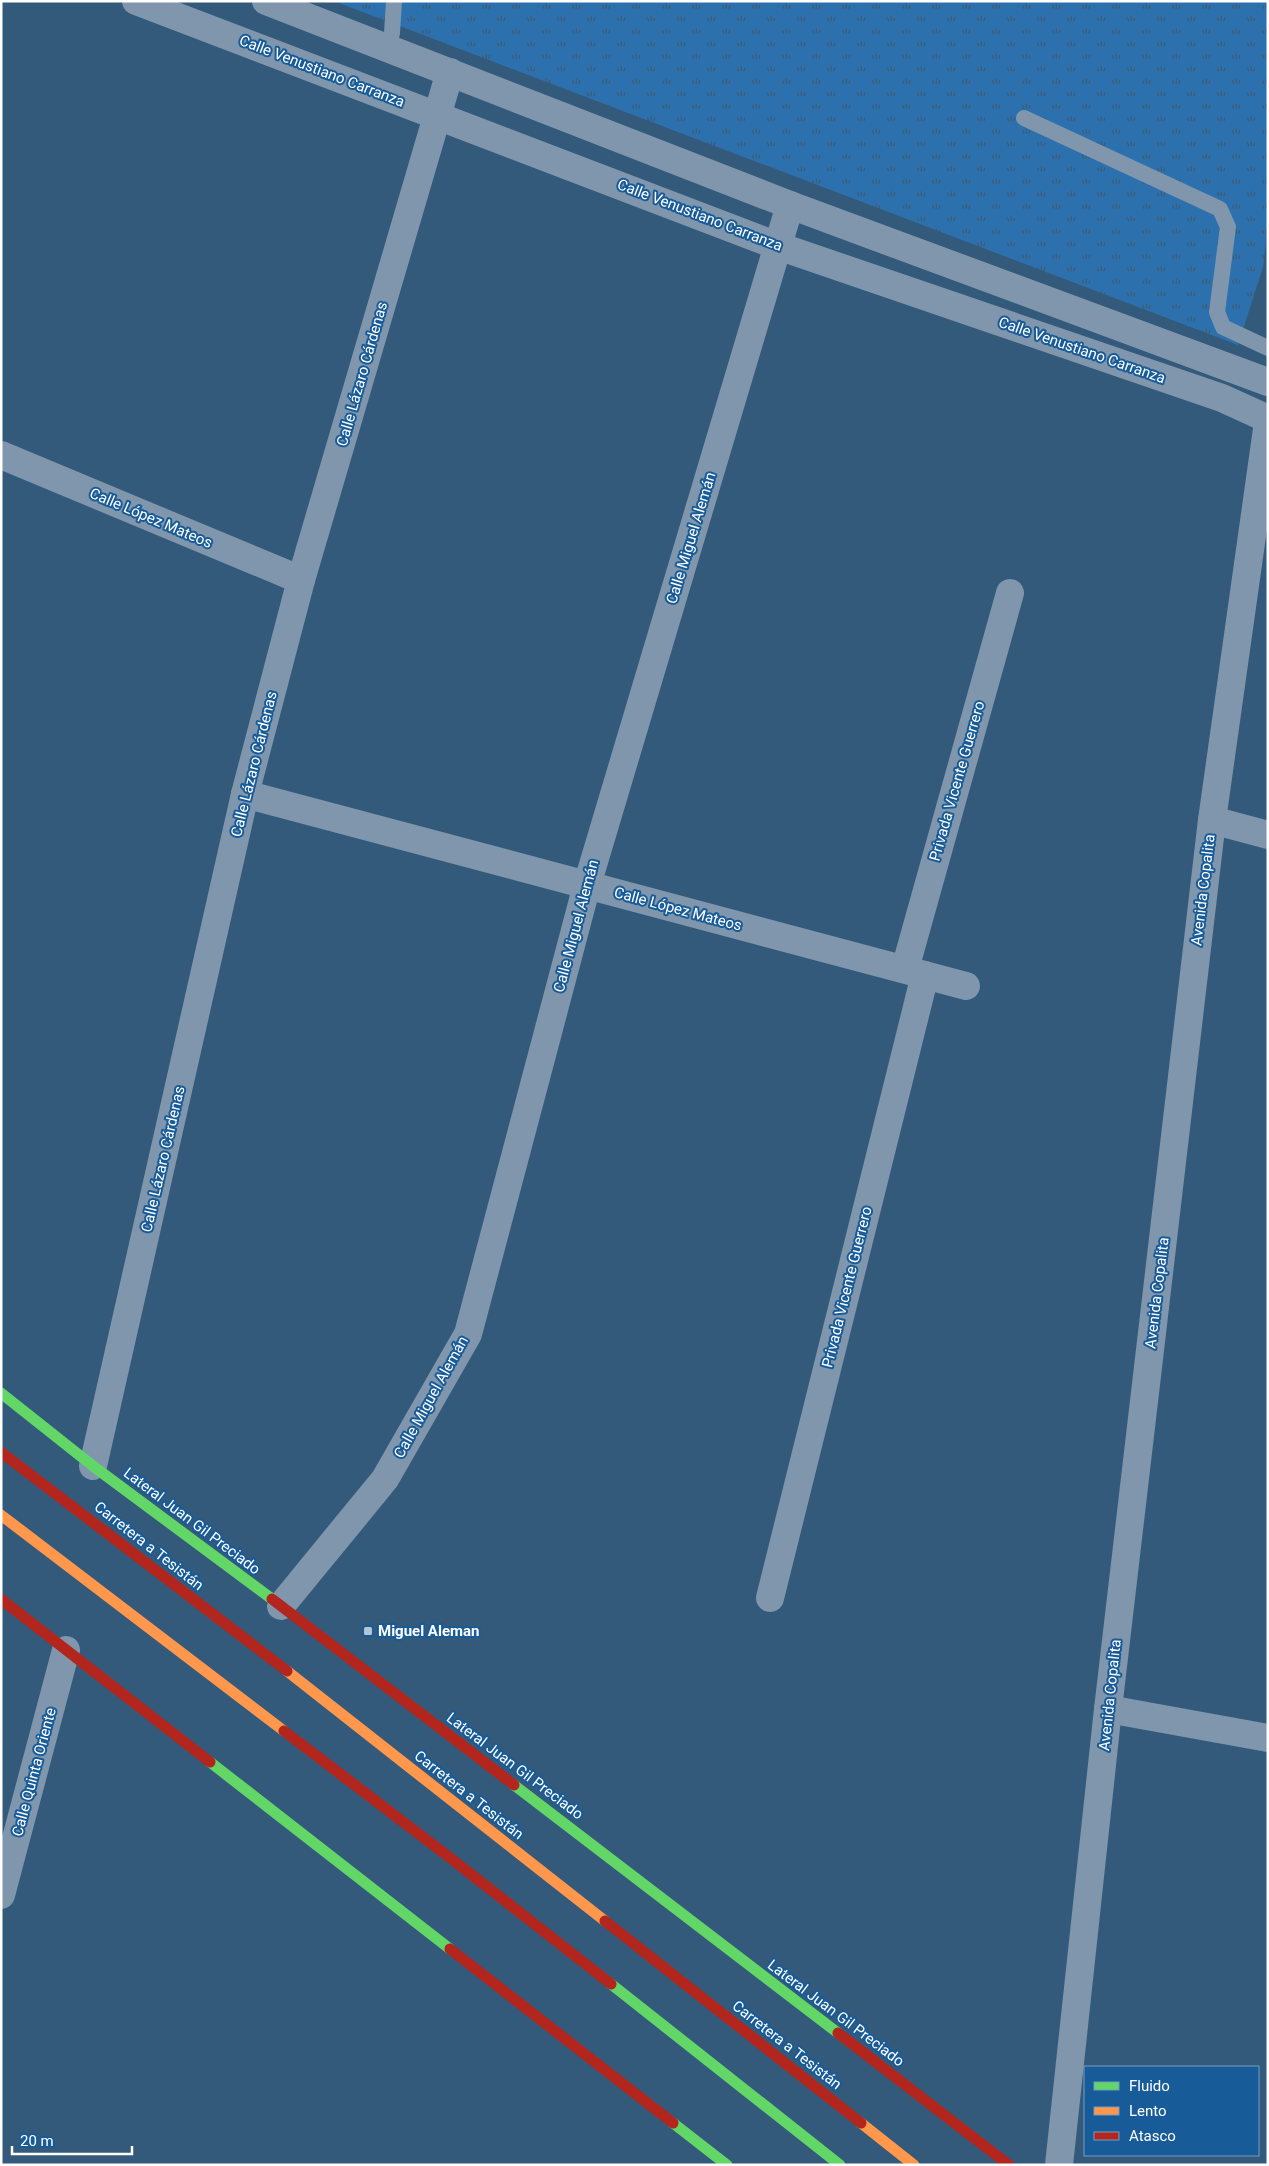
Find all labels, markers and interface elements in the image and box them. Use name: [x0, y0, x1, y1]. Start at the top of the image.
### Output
street label: Calle Venustiano Carranza: [237, 31, 407, 111]
street label: Calle Venustiano Carranza: [615, 175, 785, 255]
street label: Calle Lázaro Cárdenas: [333, 300, 391, 448]
street label: Calle Venustiano Carranza: [996, 313, 1168, 387]
street label: Calle Miguel Alemán: [662, 470, 720, 606]
street label: Calle López Mateos: [87, 484, 215, 552]
street label: Calle Lázaro Cárdenas: [227, 689, 281, 839]
street label: Privada Vicente Guerrero: [926, 699, 988, 863]
street label: Avenida Copalita: [1187, 833, 1219, 947]
street label: Calle Miguel Alemán: [550, 858, 602, 994]
street label: Calle López Mateos: [612, 883, 744, 935]
street label: Calle Lázaro Cárdenas: [137, 1084, 189, 1234]
street label: Privada Vicente Guerrero: [818, 1204, 876, 1370]
street label: Avenida Copalita: [1141, 1236, 1173, 1350]
street label: Calle Miguel Alemán: [390, 1333, 472, 1461]
street label: Lateral Juan Gil Preciado: [120, 1464, 264, 1578]
street label: Carretera a Tesistán: [91, 1498, 207, 1594]
place label: Miguel Aleman: [378, 1622, 479, 1640]
marker: Miguel Aleman: [362, 1625, 374, 1637]
street label: Avenida Copalita: [1095, 1638, 1125, 1752]
street label: Calle Quinta Oriente: [8, 1706, 60, 1838]
street label: Lateral Juan Gil Preciado: [443, 1709, 587, 1823]
street label: Carretera a Tesistán: [411, 1747, 527, 1843]
street label: Lateral Juan Gil Preciado: [764, 1956, 908, 2070]
street label: Carretera a Tesistán: [729, 1997, 845, 2093]
legend: [1084, 2066, 1259, 2156]
text: Fluido: [1129, 2077, 1170, 2095]
text: Lento: [1129, 2102, 1167, 2120]
scale bar: [12, 2124, 132, 2156]
text: Atasco: [1129, 2127, 1176, 2145]
text: 20 m: [20, 2132, 54, 2150]

